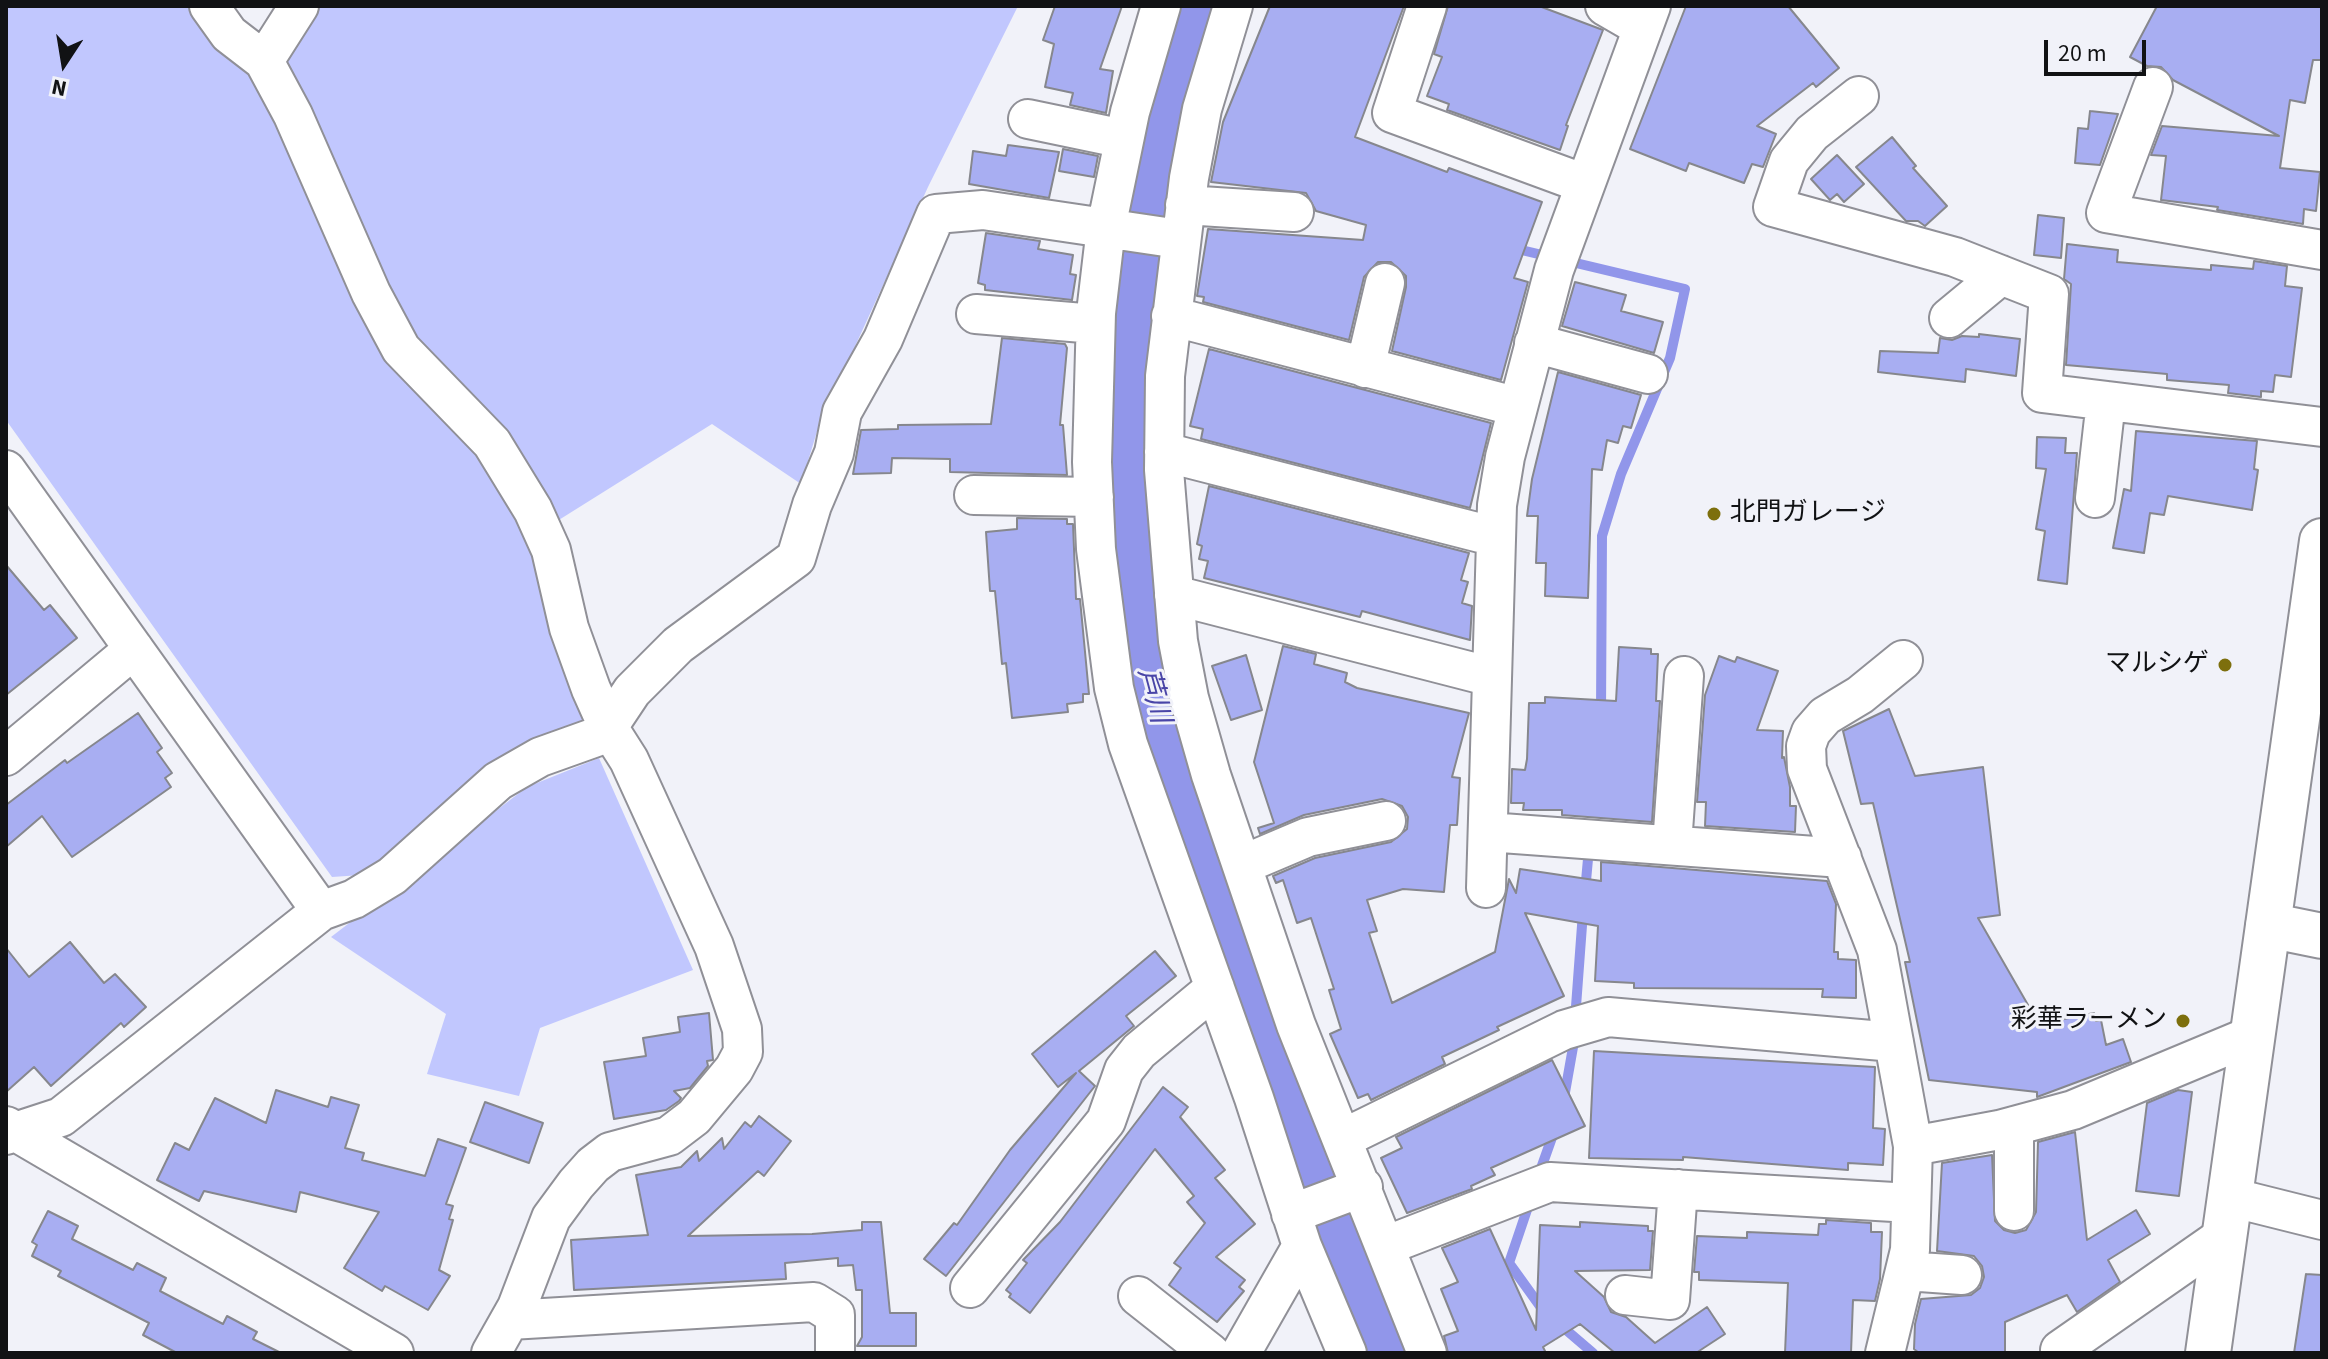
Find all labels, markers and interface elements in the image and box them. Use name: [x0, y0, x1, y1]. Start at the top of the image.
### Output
north arrow: [24, 24, 104, 104]
scale bar: [2048, 24, 2150, 74]
text: 20 m: [2058, 36, 2107, 71]
text: N: [49, 70, 70, 105]
place label: 北門ガレージ: [1730, 498, 1886, 530]
marker: 北門ガレージ: [1705, 505, 1723, 523]
place label: マルシゲ: [2105, 649, 2209, 681]
marker: マルシゲ: [2216, 656, 2234, 674]
water label: 芦川: [1129, 665, 1175, 727]
place label: 彩華ラーメン: [2011, 1005, 2167, 1037]
marker: 彩華ラーメン: [2174, 1012, 2192, 1030]

